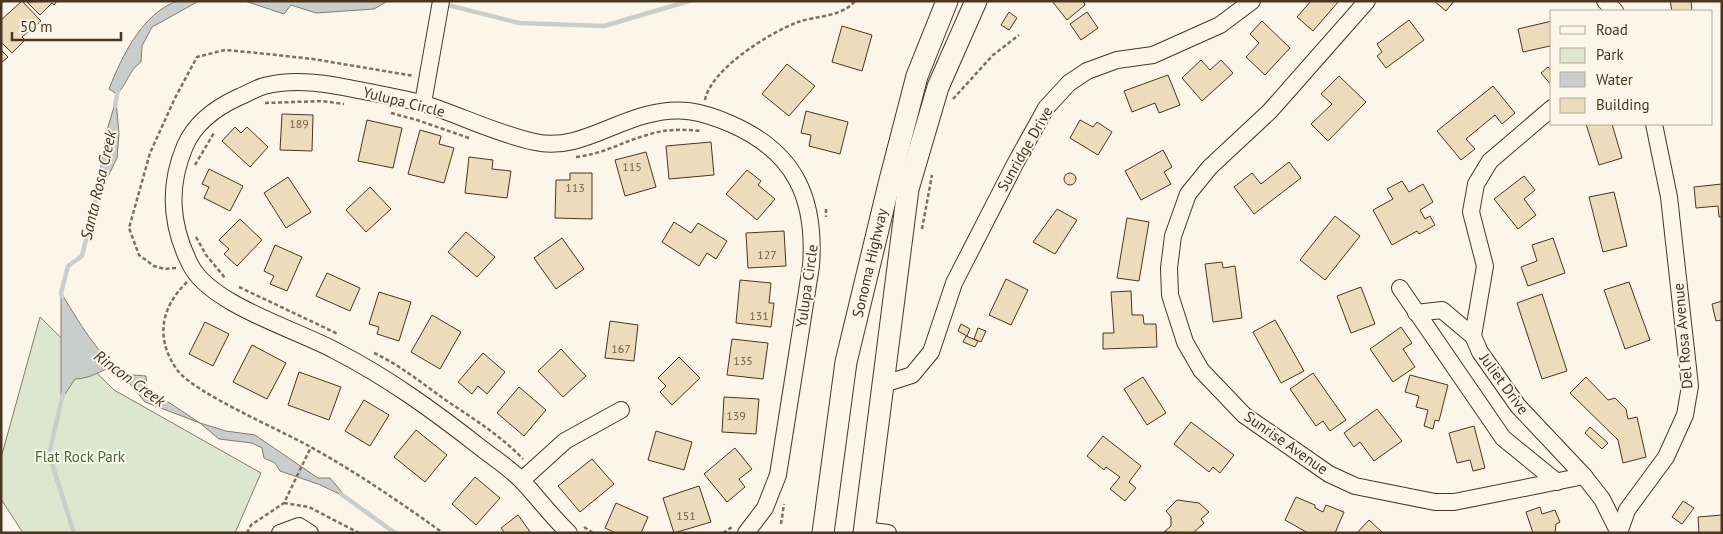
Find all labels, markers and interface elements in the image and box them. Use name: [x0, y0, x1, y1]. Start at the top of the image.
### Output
scale bar: [12, 10, 121, 42]
legend: [1550, 10, 1713, 125]
text: 50 m: [20, 17, 53, 36]
text: Road: [1596, 20, 1628, 39]
text: Park: [1596, 45, 1624, 64]
text: Water: [1596, 70, 1633, 89]
street label: Yulupa Circle: [361, 82, 447, 121]
text: Building: [1596, 95, 1650, 114]
street label: Sunridge Drive: [993, 103, 1056, 195]
house number: 189: [289, 116, 309, 131]
water label: Santa Rosa Creek: [76, 128, 120, 242]
house number: 115: [622, 159, 642, 174]
house number: 113: [565, 180, 585, 195]
street label: Sonoma Highway: [848, 206, 891, 319]
street label: Yulupa Circle: [791, 243, 822, 329]
house number: 127: [757, 247, 777, 262]
street label: Del Rosa Avenue: [1668, 282, 1697, 390]
house number: 131: [749, 308, 769, 323]
house number: 167: [611, 341, 631, 356]
water label: Rincon Creek: [90, 345, 170, 411]
street label: Juliet Drive: [1475, 349, 1533, 418]
house number: 135: [733, 353, 753, 368]
street label: Sunrise Avenue: [1241, 407, 1332, 478]
house number: 139: [726, 408, 746, 423]
park label: Flat Rock Park: [35, 447, 126, 466]
house number: 151: [676, 508, 696, 523]

